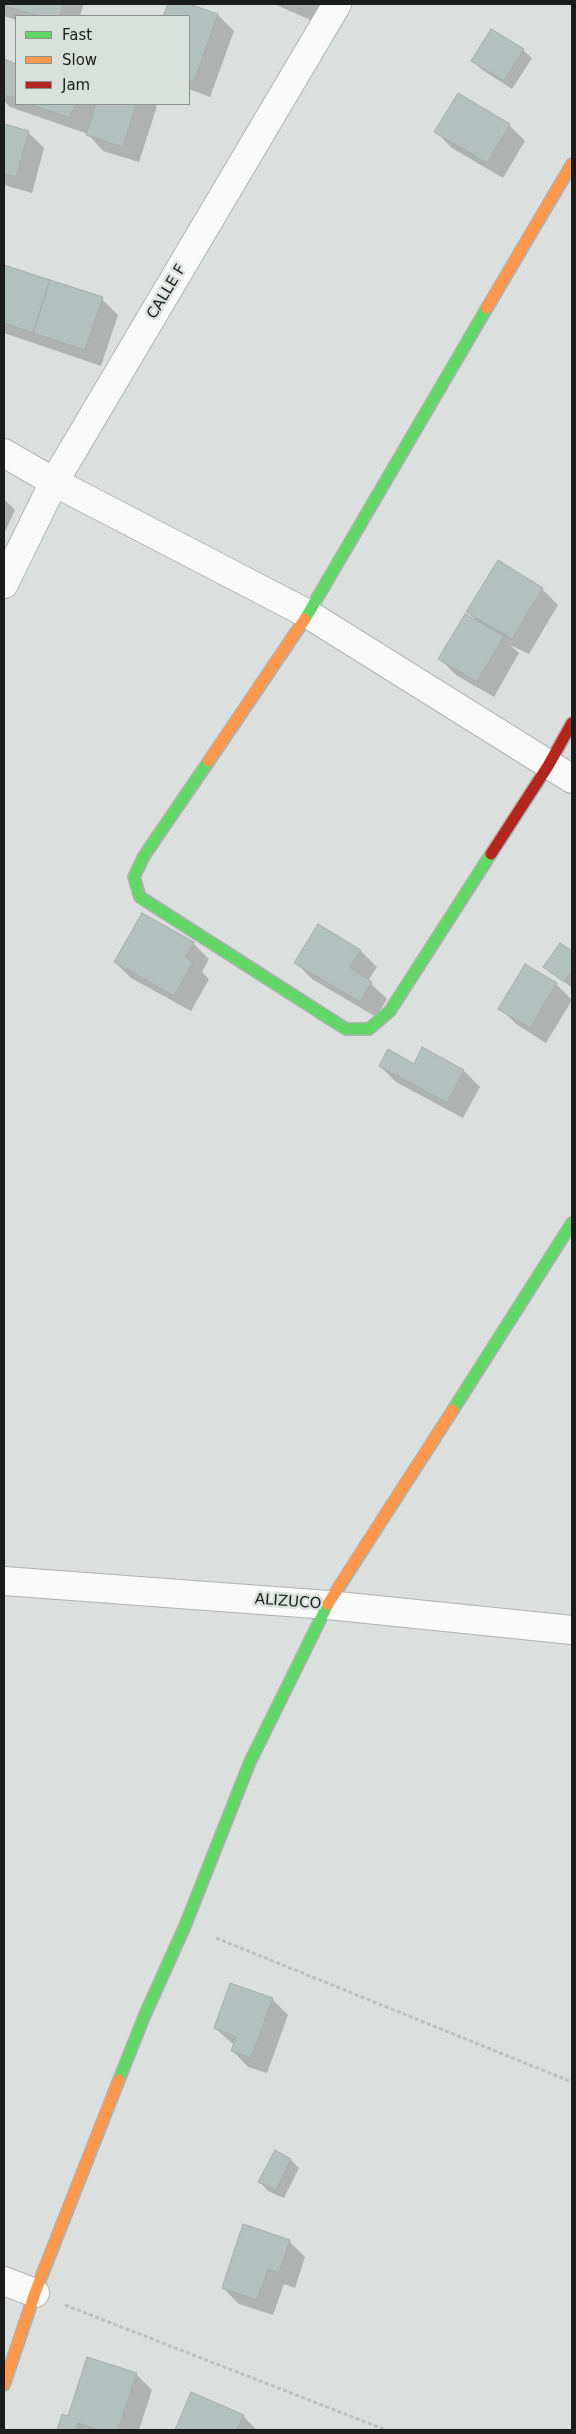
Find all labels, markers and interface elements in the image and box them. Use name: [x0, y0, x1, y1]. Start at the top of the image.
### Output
legend: [15, 15, 190, 105]
text: Fast: [62, 26, 92, 44]
text: Slow: [62, 51, 97, 69]
text: Jam: [62, 76, 90, 94]
street label: CALLE F: [144, 262, 190, 322]
street label: ALIZUCO: [254, 1591, 322, 1613]

